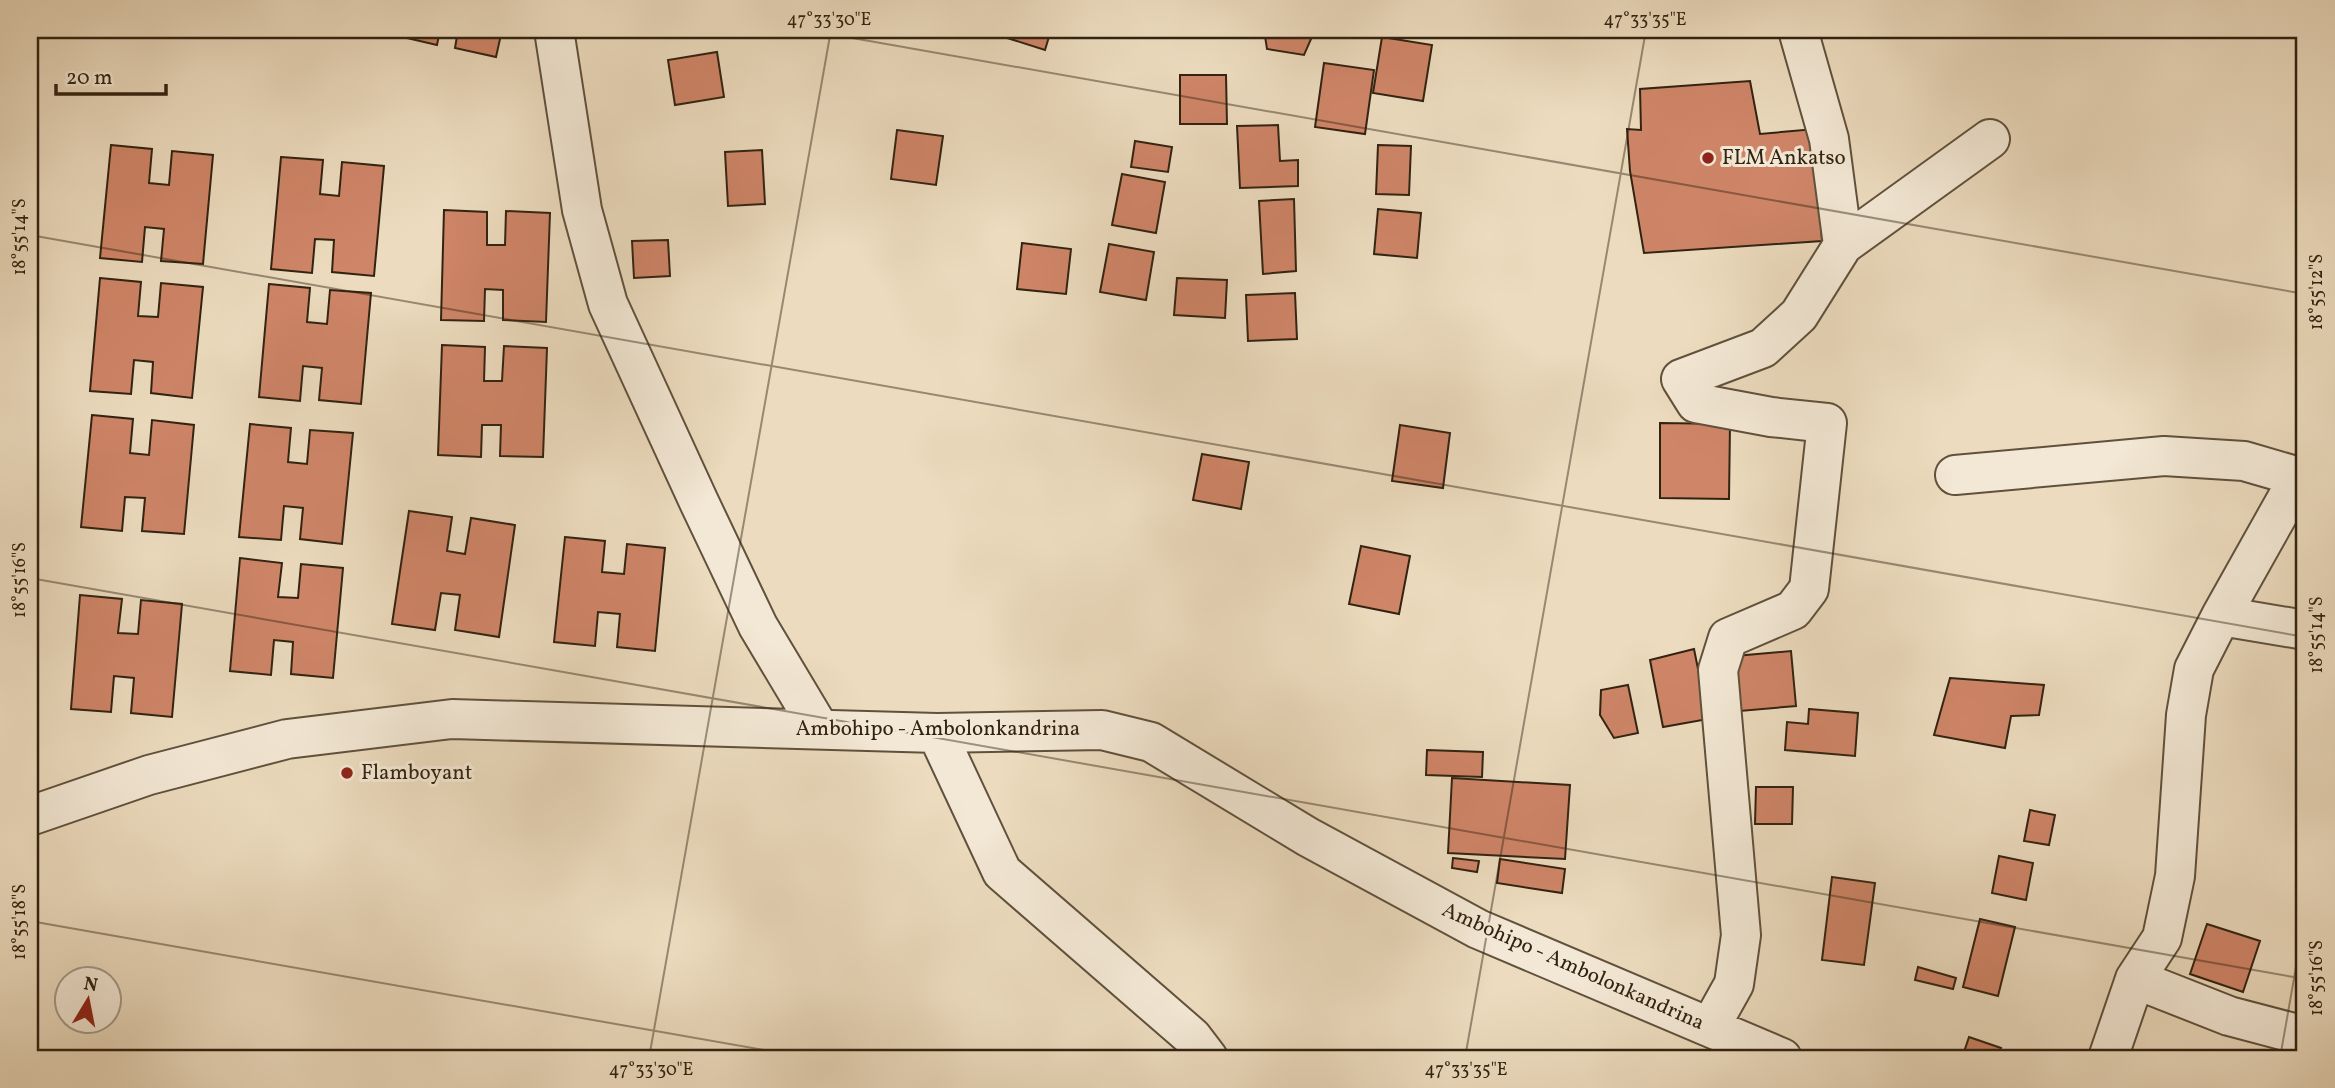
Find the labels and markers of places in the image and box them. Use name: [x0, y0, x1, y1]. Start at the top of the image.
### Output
place label: FLM Ankatso: [1722, 144, 1846, 173]
marker: FLM Ankatso: [1700, 150, 1716, 166]
place label: Flamboyant: [361, 759, 472, 788]
marker: Flamboyant: [339, 765, 355, 781]

